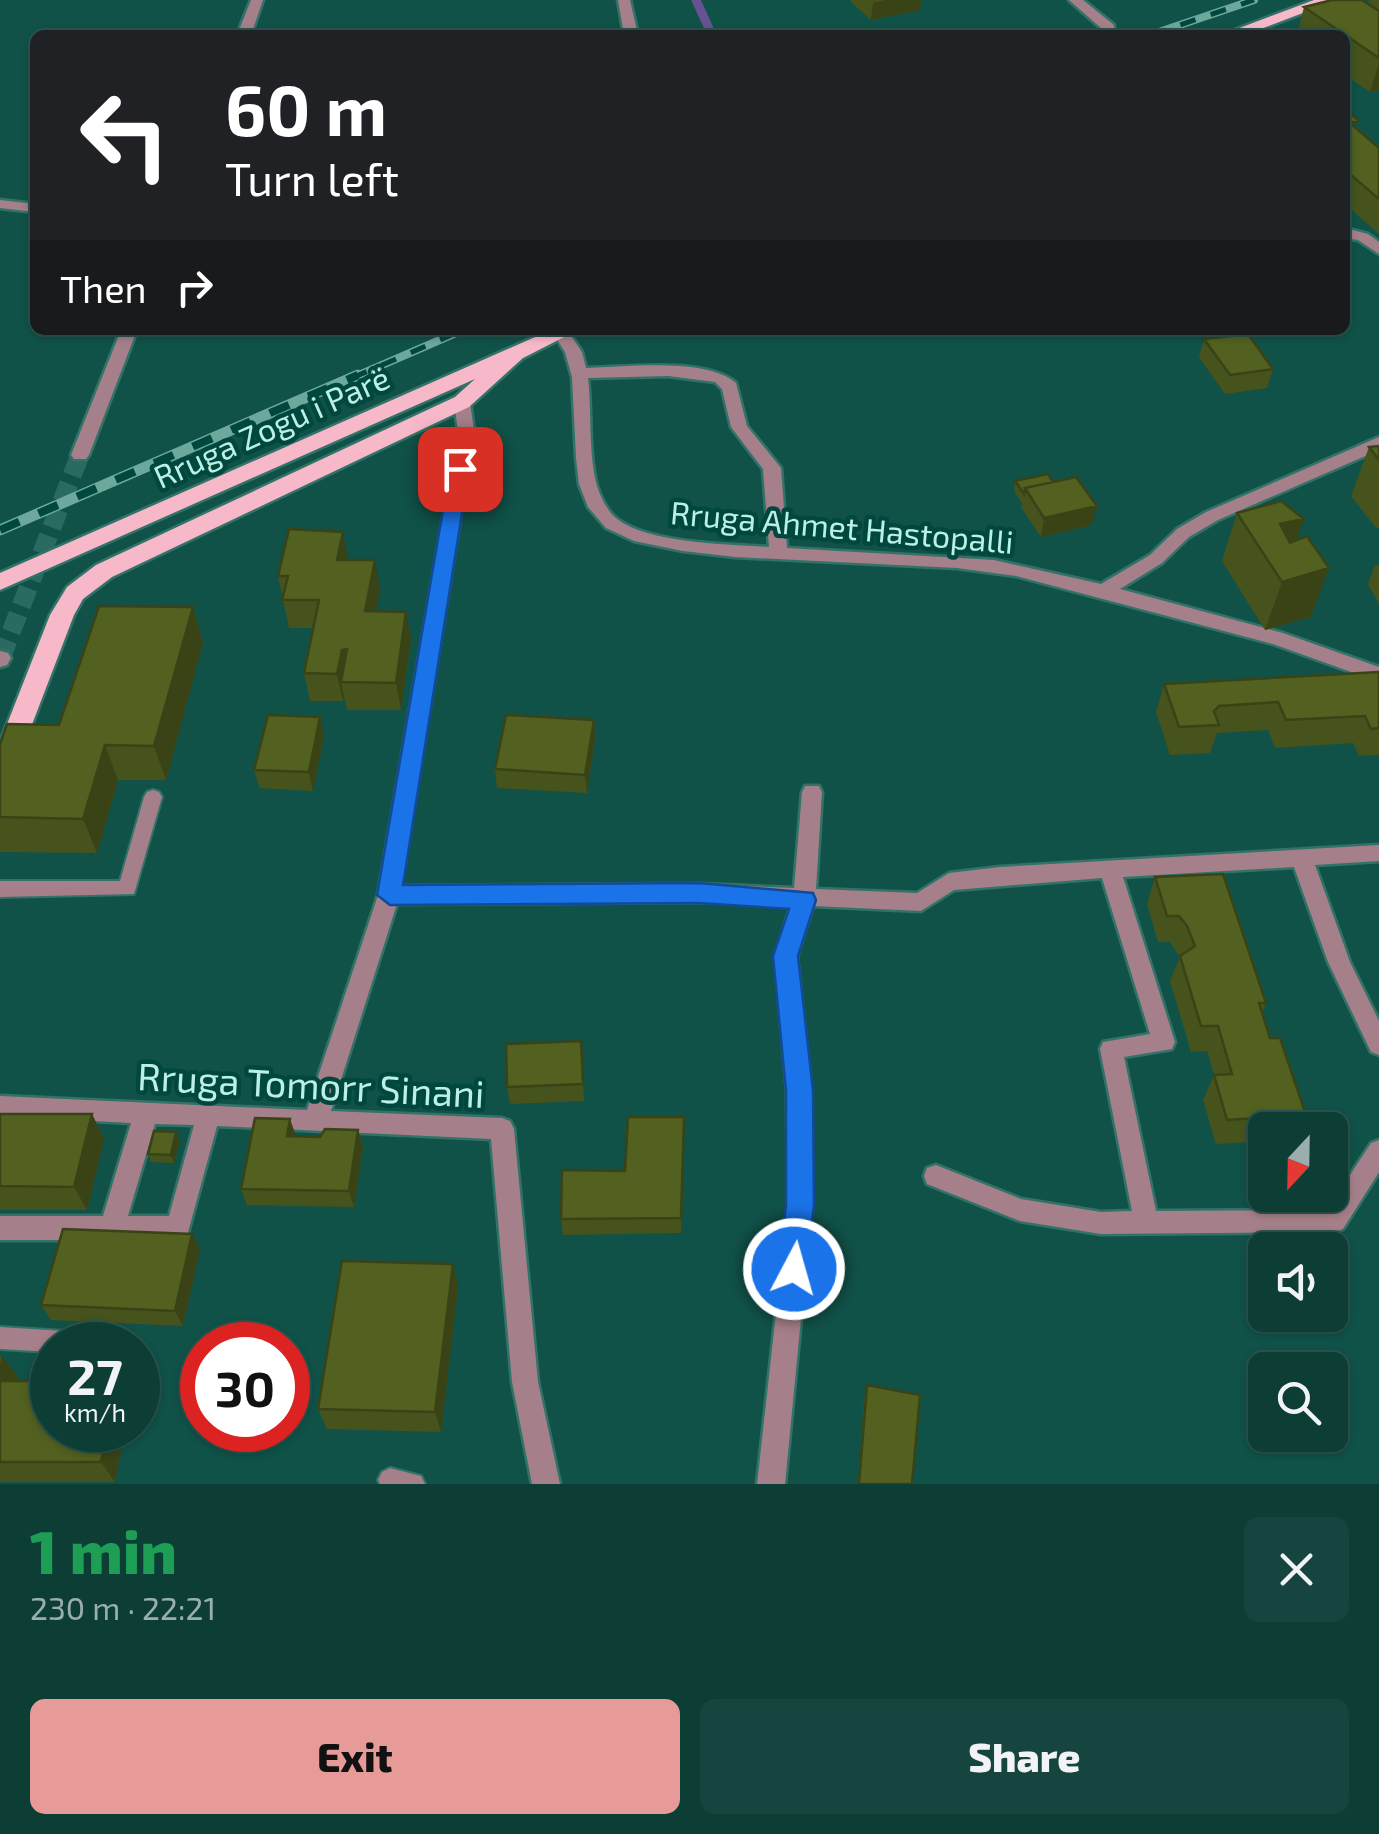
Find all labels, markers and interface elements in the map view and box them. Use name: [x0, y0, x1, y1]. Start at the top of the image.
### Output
text: 60 m: [225, 66, 387, 150]
icon: left: [60, 70, 190, 200]
text: Turn left: [225, 151, 399, 205]
icon: right: [167, 260, 222, 315]
text: Then: [60, 265, 147, 311]
street label: Rruga Zogu i Parë: [147, 357, 395, 495]
pin: [418, 427, 503, 512]
icon: arrive: [433, 442, 488, 497]
street label: Rruga Ahmet Hastopalli: [669, 492, 1015, 560]
street label: Rruga Tomorr Sinani: [136, 1052, 486, 1116]
north arrow: [1248, 1112, 1348, 1212]
map controls: [1248, 1112, 1348, 1452]
position arrow: [742, 1217, 846, 1321]
button: sound: [1248, 1232, 1348, 1332]
speed limit sign: 30: [180, 1322, 310, 1452]
text: 27: [67, 1345, 123, 1405]
button: search: [1248, 1352, 1348, 1452]
text: km/h: [64, 1397, 126, 1427]
text: 1 min: [30, 1514, 177, 1586]
button: close: [1244, 1517, 1349, 1622]
text: 230 m · 22:21: [30, 1588, 216, 1626]
button: Exit: [30, 1699, 680, 1814]
button: Share: [700, 1699, 1349, 1814]

